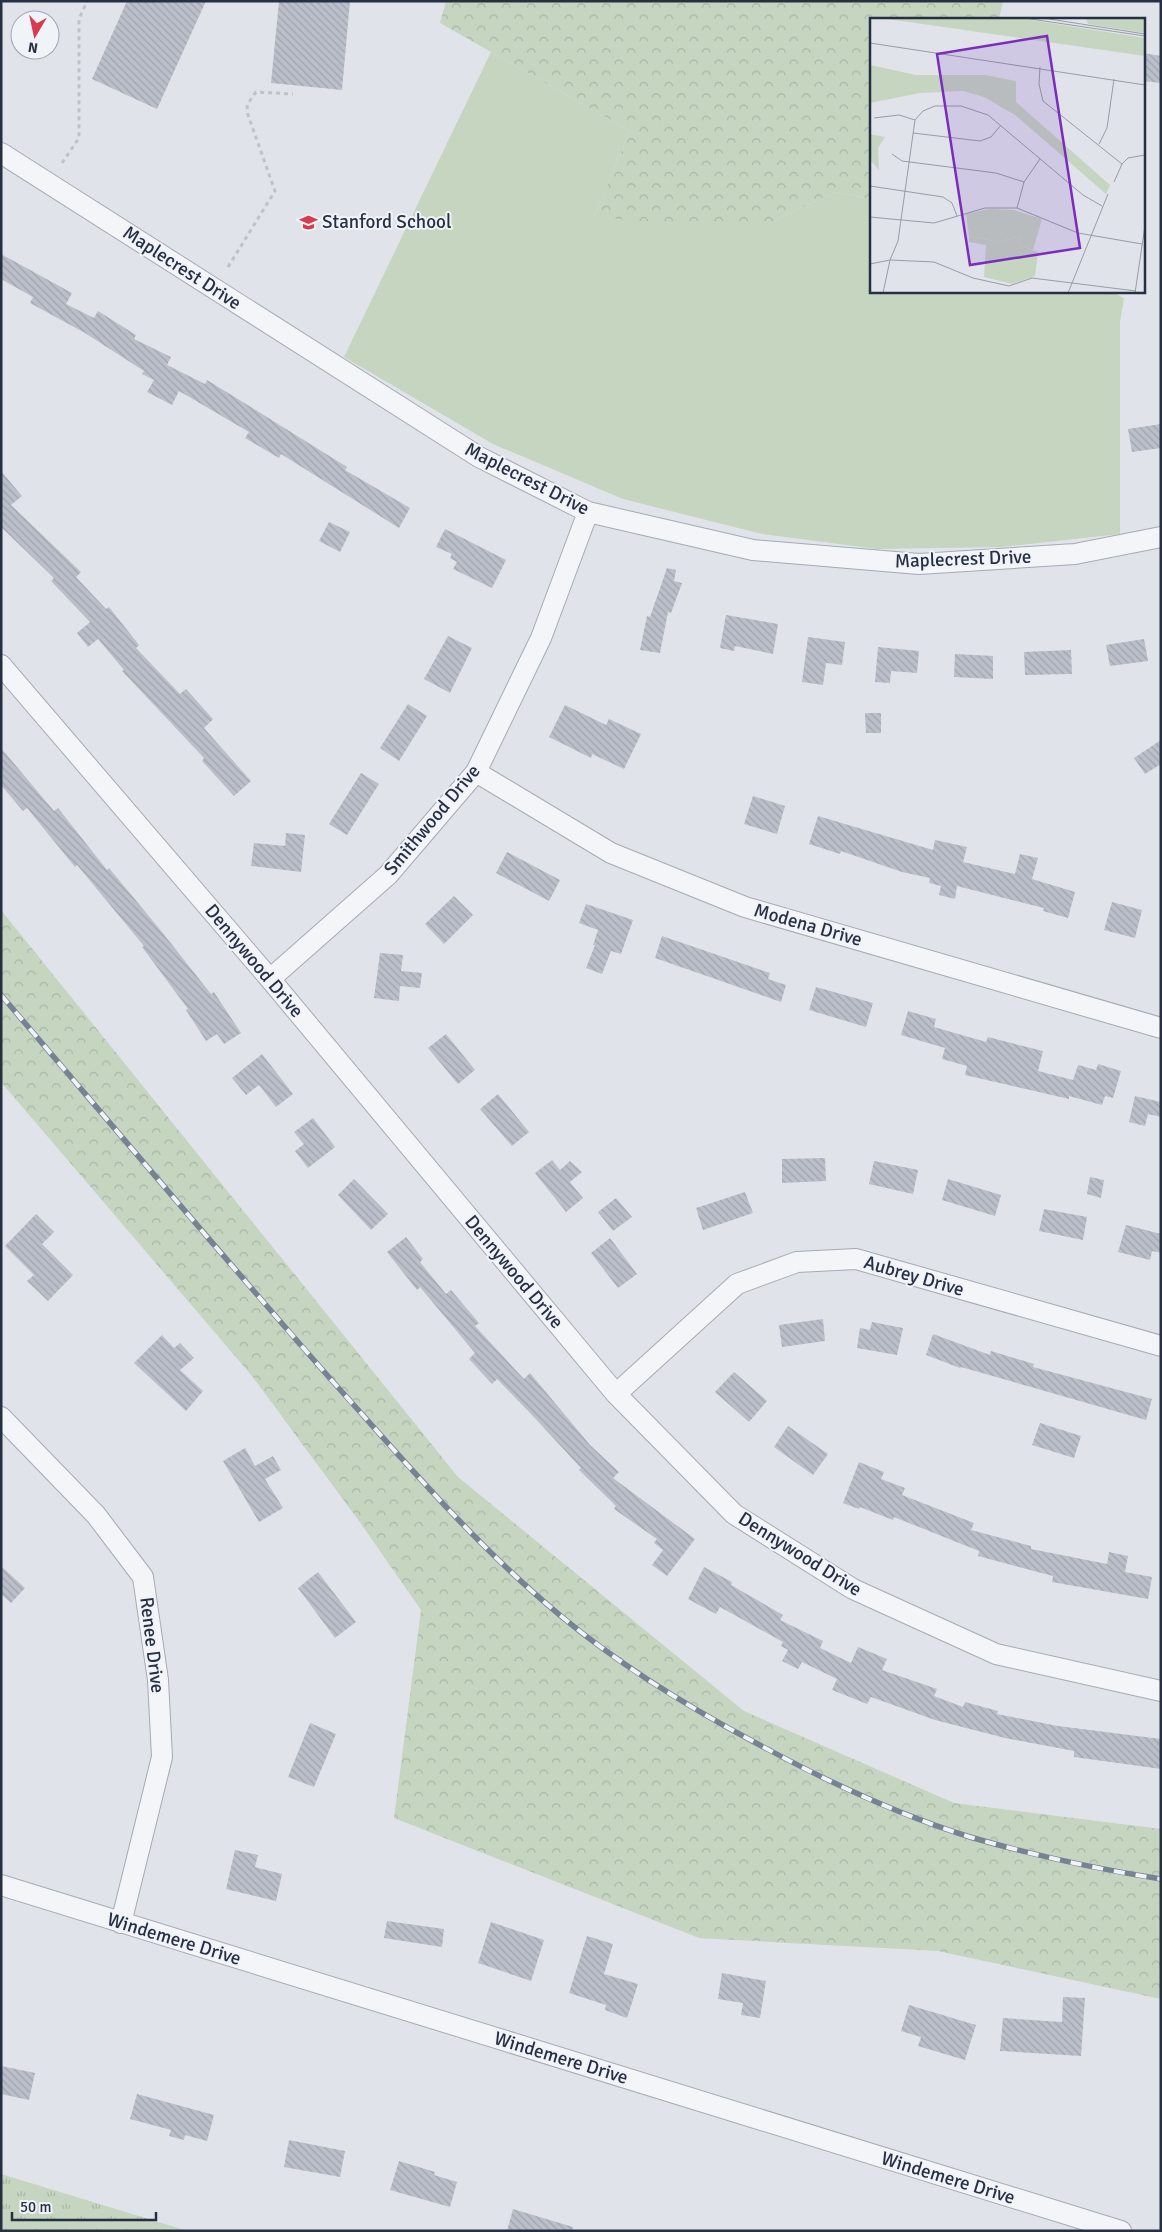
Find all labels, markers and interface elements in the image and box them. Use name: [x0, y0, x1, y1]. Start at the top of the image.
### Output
north arrow: [10, 10, 60, 60]
inset map: [870, 18, 1144, 292]
text: N: [27, 38, 39, 57]
place label: Stanford School: [322, 210, 452, 234]
school or university icon: Stanford School: [298, 212, 318, 232]
street label: Maplecrest Drive: [118, 221, 246, 315]
street label: Maplecrest Drive: [461, 437, 593, 521]
street label: Maplecrest Drive: [894, 545, 1032, 573]
street label: Smithwood Drive: [379, 760, 485, 880]
street label: Modena Drive: [751, 898, 865, 952]
street label: Dennywood Drive: [199, 899, 309, 1023]
street label: Dennywood Drive: [459, 1210, 569, 1334]
street label: Aubrey Drive: [861, 1250, 967, 1302]
street label: Dennywood Drive: [734, 1506, 866, 1602]
street label: Renee Drive: [134, 1596, 170, 1694]
street label: Windemere Drive: [104, 1907, 244, 1971]
street label: Windemere Drive: [491, 2026, 631, 2090]
street label: Windemere Drive: [878, 2146, 1018, 2210]
scale bar: [12, 2190, 156, 2222]
text: 50 m: [20, 2198, 51, 2216]

